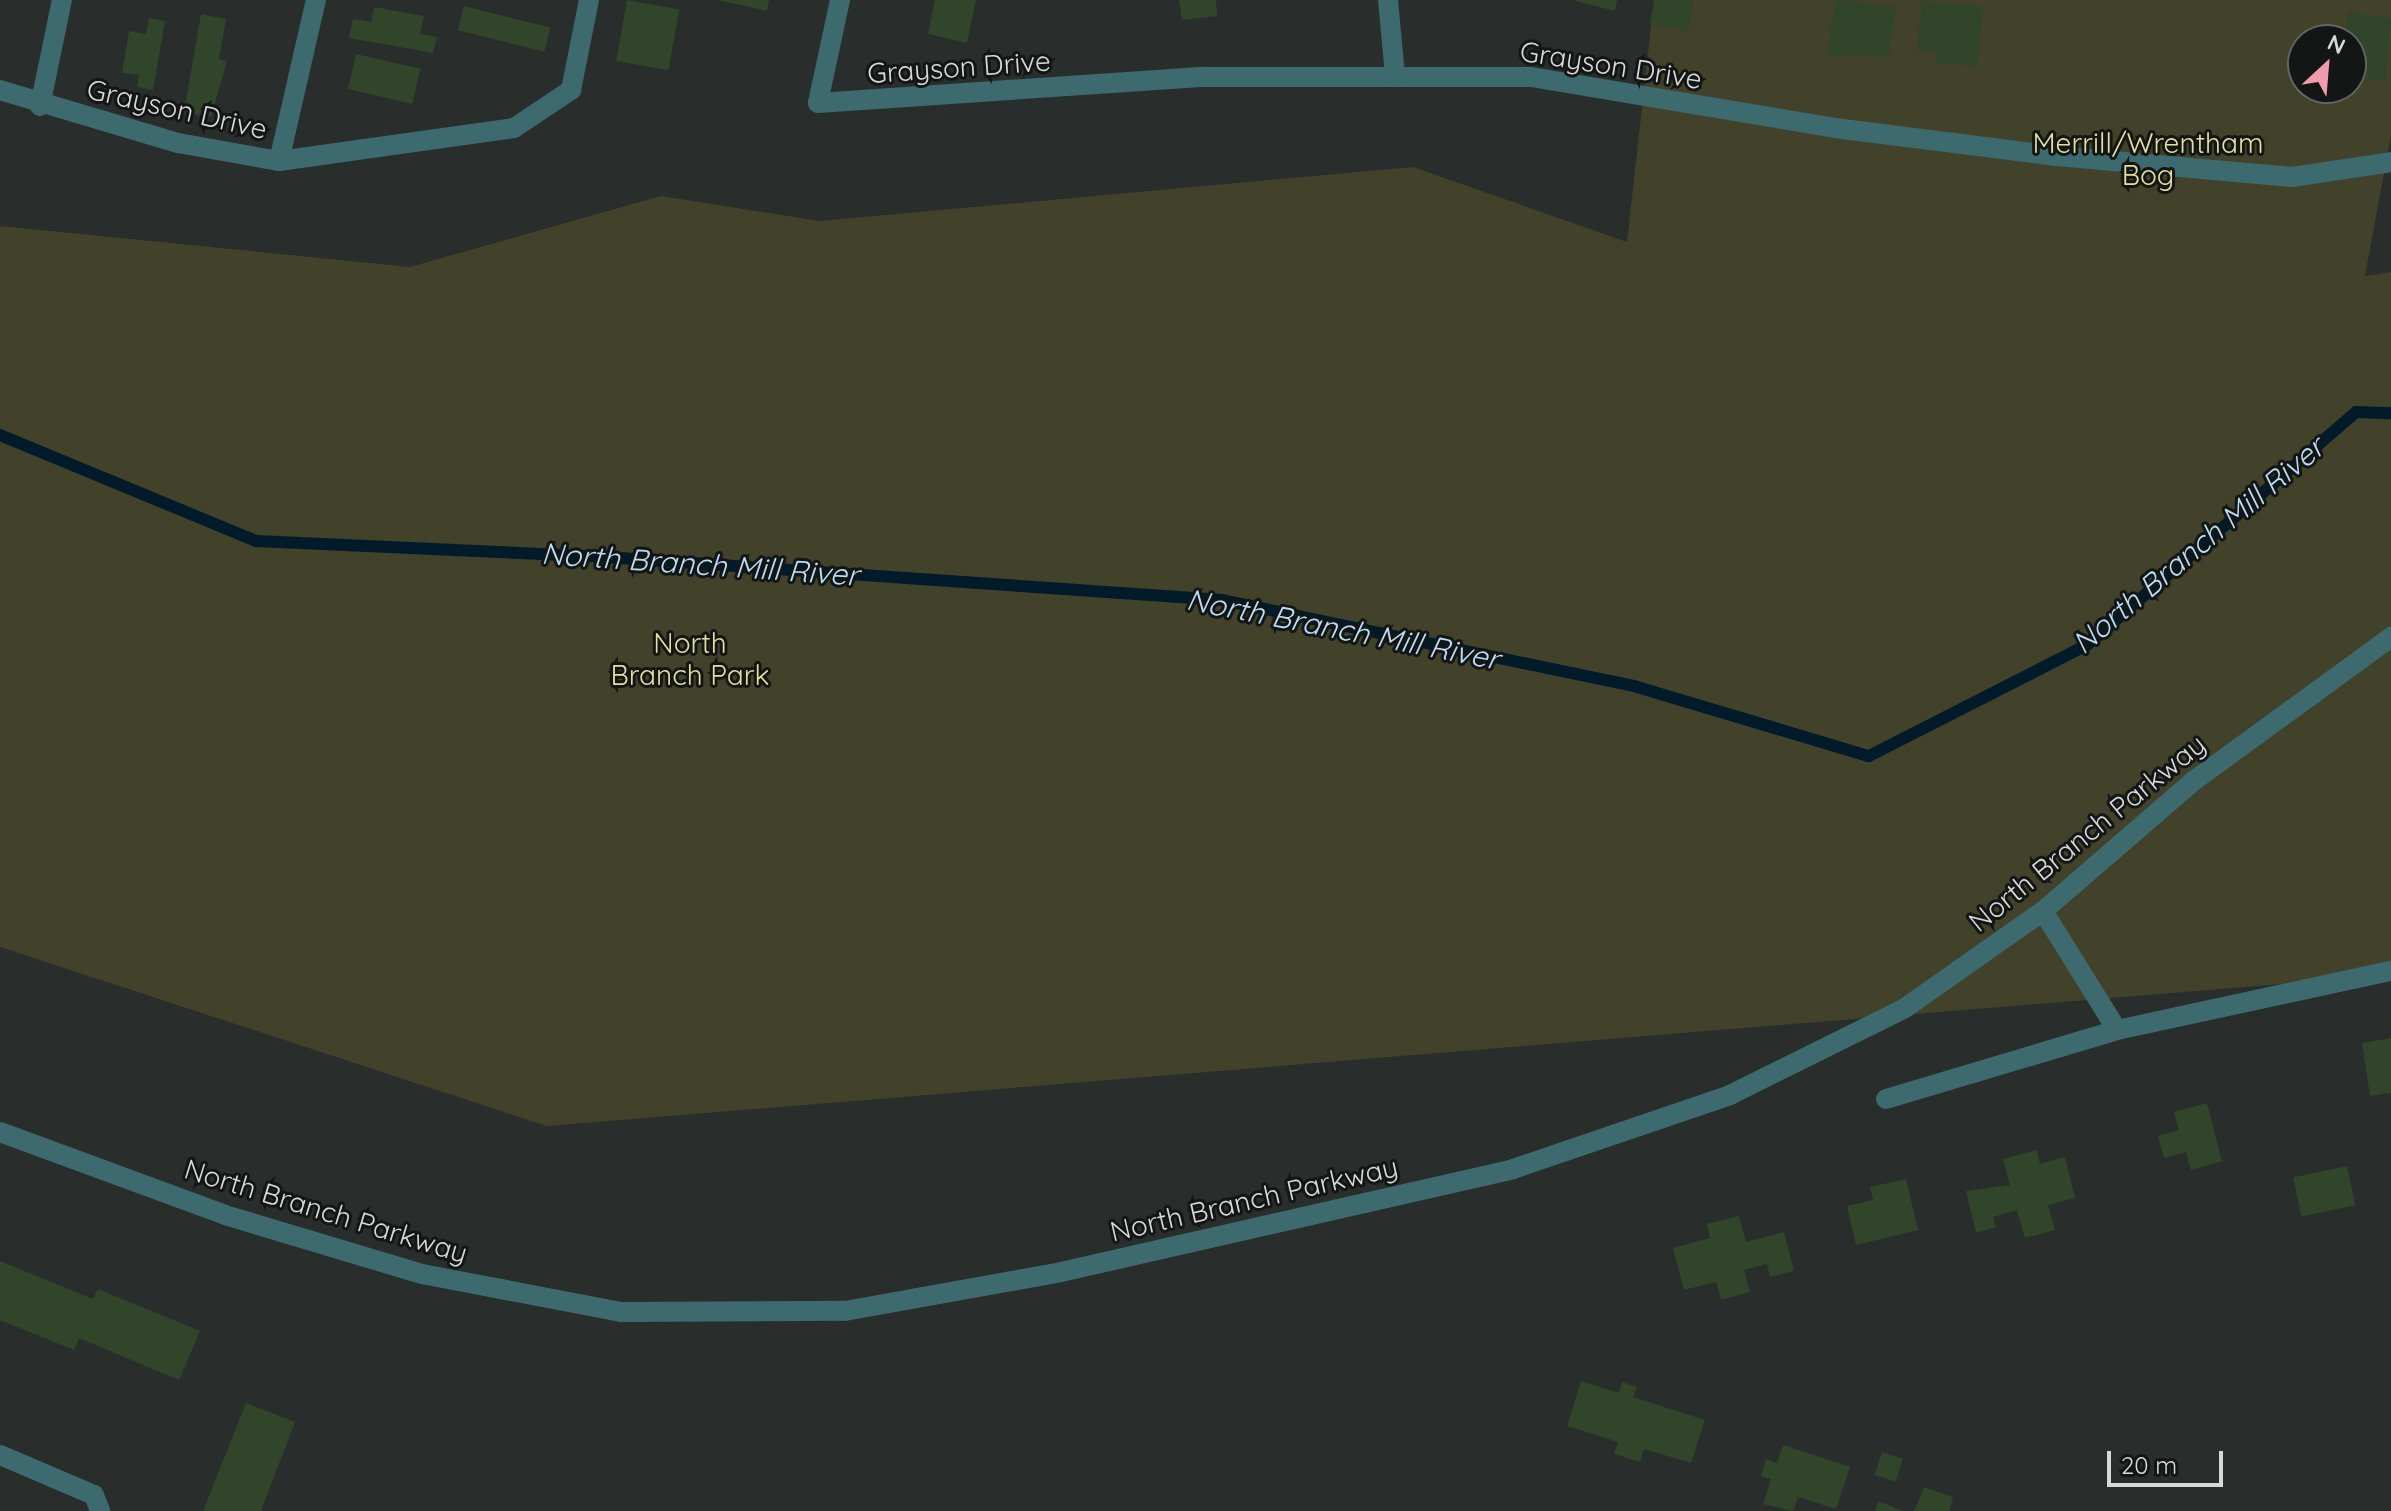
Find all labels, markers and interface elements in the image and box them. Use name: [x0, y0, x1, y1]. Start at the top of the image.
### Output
north arrow: [2287, 24, 2367, 104]
text: N: [2323, 28, 2350, 60]
street label: Grayson Drive: [1518, 34, 1704, 96]
street label: Grayson Drive: [866, 44, 1052, 90]
street label: Grayson Drive: [84, 72, 270, 146]
park label: Merrill/Wrentham Bog: [2032, 126, 2264, 192]
water label: North Branch Mill River: [2065, 429, 2331, 661]
water label: North Branch Mill River: [540, 535, 860, 593]
water label: North Branch Mill River: [1184, 581, 1502, 677]
park label: North Branch Park: [610, 626, 770, 692]
street label: North Branch Parkway: [1962, 727, 2212, 939]
street label: North Branch Parkway: [1107, 1150, 1401, 1248]
street label: North Branch Parkway: [180, 1152, 472, 1270]
scale bar: [2111, 1435, 2227, 1485]
text: 20 m: [2121, 1450, 2177, 1480]

